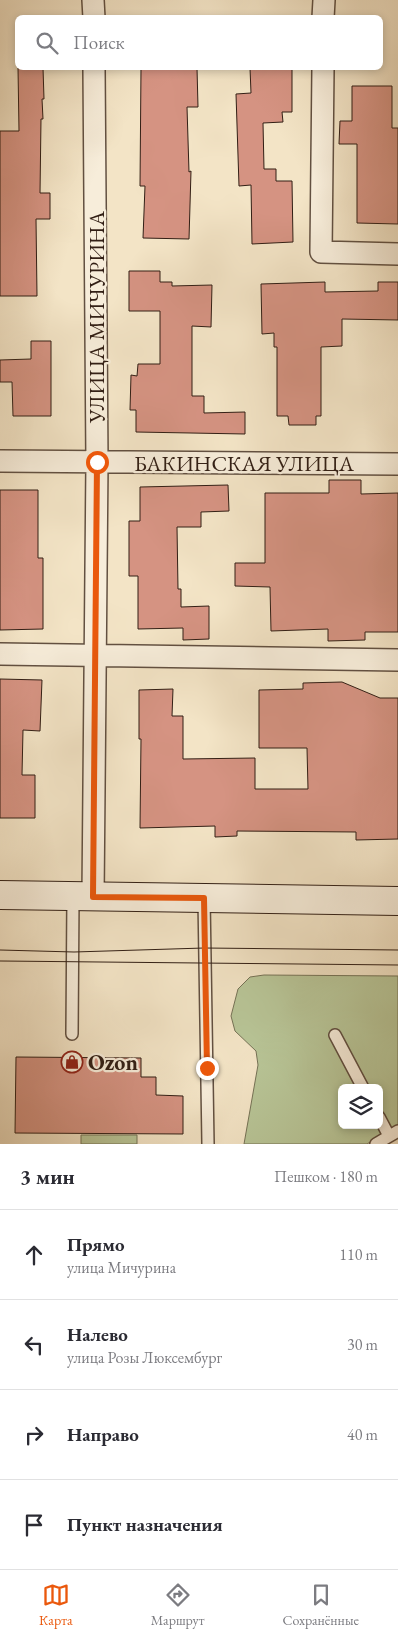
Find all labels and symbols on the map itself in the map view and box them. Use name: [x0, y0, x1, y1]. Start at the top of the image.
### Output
street label: УЛИЦА МИЧУРИНА: [82, 210, 111, 424]
street label: БАКИНСКАЯ УЛИЦА: [134, 449, 355, 478]
route start: [86, 451, 109, 474]
place label: Ozon: [88, 1048, 138, 1077]
shop icon: Ozon: [60, 1050, 84, 1074]
route end: [196, 1057, 219, 1080]

